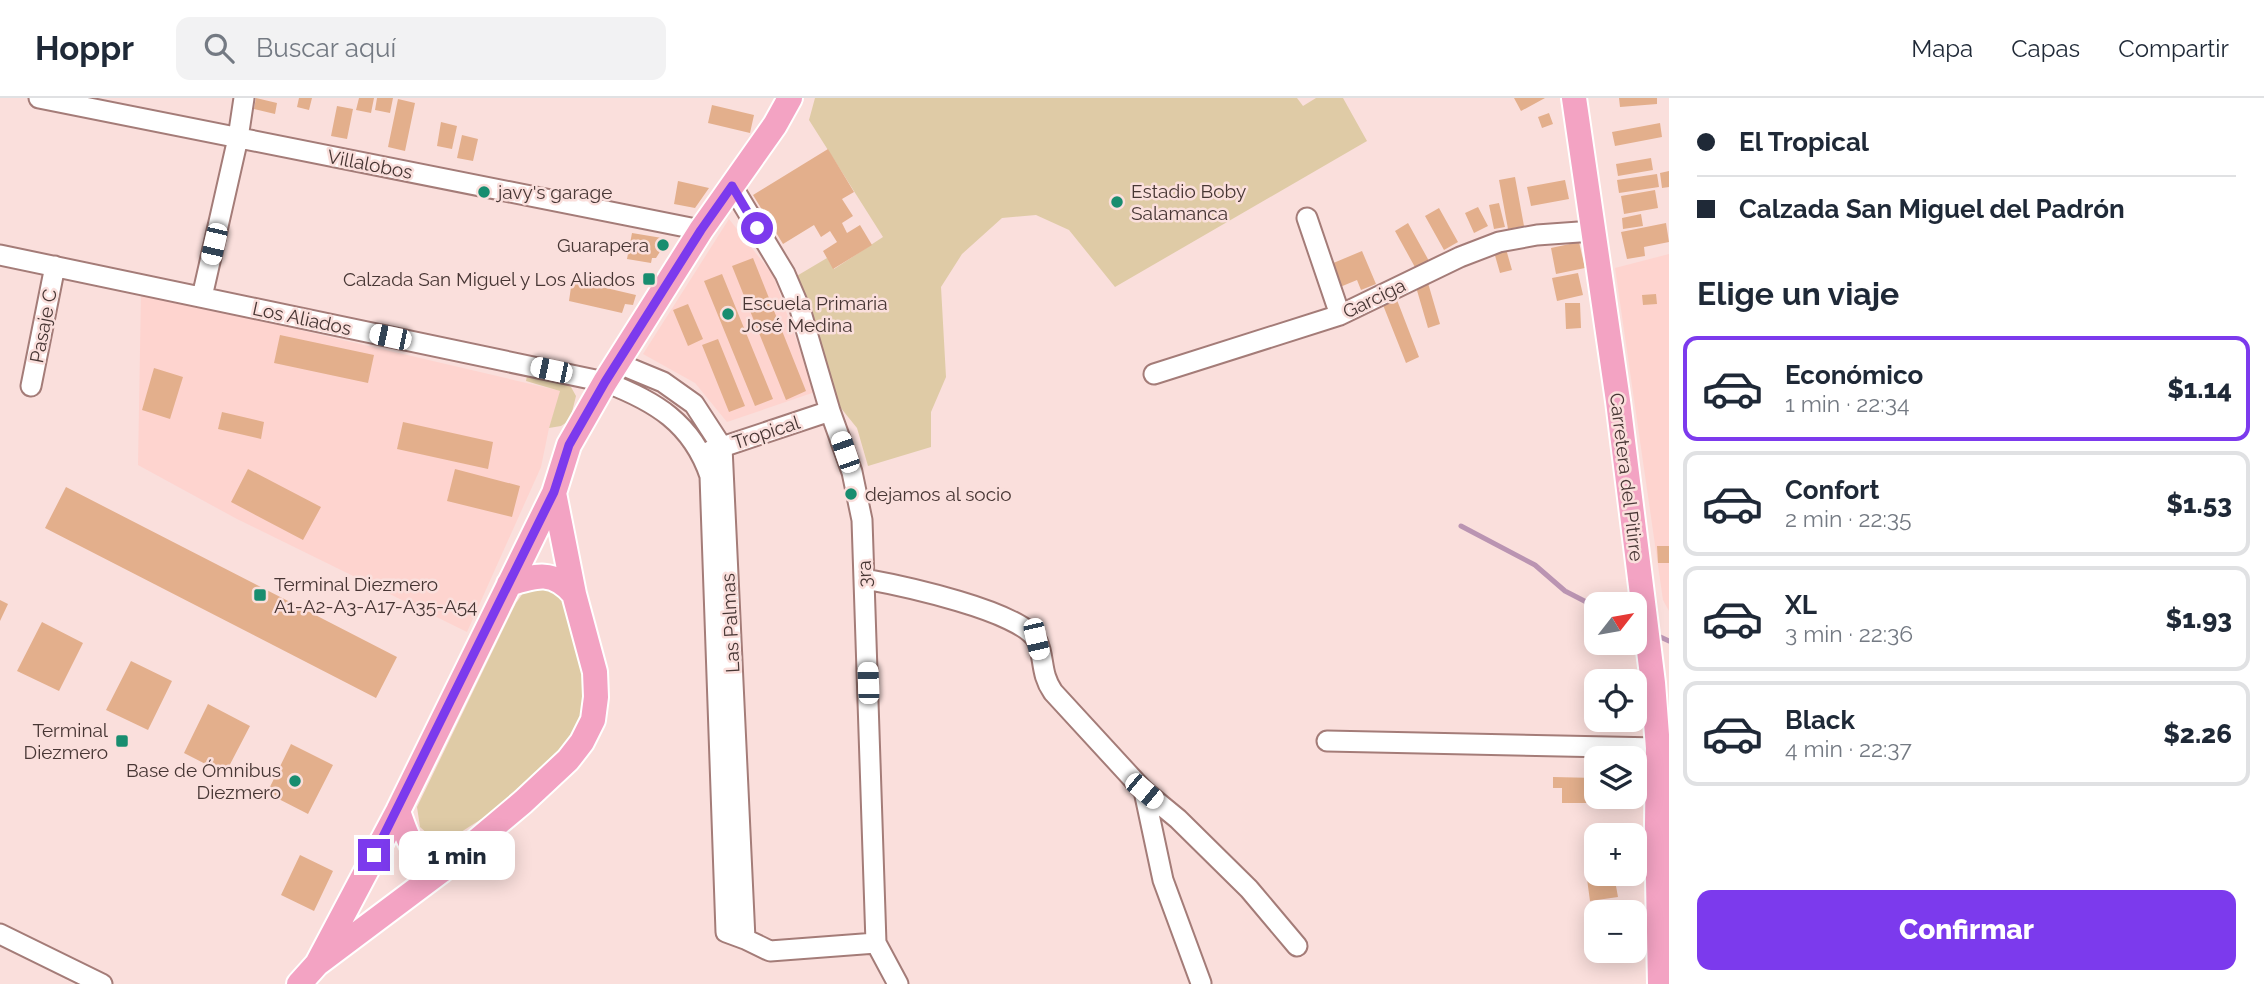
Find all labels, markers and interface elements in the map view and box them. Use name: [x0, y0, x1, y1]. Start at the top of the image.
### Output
search box: [176, 17, 666, 80]
text: Hoppr: [35, 29, 134, 68]
icon: search: [200, 29, 238, 67]
text: Buscar aquí: [256, 33, 396, 63]
text: Mapa: [1911, 34, 1973, 63]
text: Capas: [2011, 34, 2080, 63]
text: Compartir: [2118, 34, 2229, 63]
text: El Tropical: [1739, 127, 1869, 157]
street label: Villalobos: [325, 145, 415, 183]
place label: Estadio Boby Salamanca: [1131, 180, 1246, 224]
place label: javy's garage: [495, 181, 612, 203]
marker: javy's garage: [476, 184, 492, 200]
marker: Estadio Boby Salamanca: [1109, 194, 1125, 210]
text: Calzada San Miguel del Padrón: [1739, 194, 2125, 224]
route start: [741, 212, 773, 244]
car: [200, 221, 229, 267]
place label: Guarapera: [557, 234, 649, 256]
marker: Guarapera: [655, 237, 671, 253]
place label: Calzada San Miguel y Los Aliados: [343, 268, 635, 290]
marker: Calzada San Miguel y Los Aliados: [641, 271, 657, 287]
street label: Garciga: [1339, 273, 1409, 323]
text: Elige un viaje: [1697, 275, 1899, 312]
street label: Pasaje C: [25, 287, 61, 365]
place label: Escuela Primaria José Medina: [742, 292, 888, 336]
street label: Los Aliados: [251, 297, 353, 339]
marker: Escuela Primaria José Medina: [720, 306, 736, 322]
car: [368, 322, 413, 352]
car: [529, 355, 574, 385]
icon: car: [1701, 357, 1764, 420]
text: Económico: [1785, 360, 1923, 390]
text: $1.14: [2167, 374, 2232, 404]
text: 1 min · 22:34: [1785, 390, 1909, 417]
street label: Carretera del Pitirre: [1606, 391, 1648, 563]
street label: Tropical: [730, 411, 803, 453]
car: [829, 429, 862, 475]
icon: car: [1701, 472, 1764, 535]
text: Confort: [1785, 475, 1879, 505]
place label: dejamos al socio: [865, 483, 1012, 505]
marker: dejamos al socio: [843, 486, 859, 502]
text: $1.53: [2166, 489, 2232, 519]
text: 2 min · 22:35: [1785, 505, 1912, 532]
street label: 3ra: [853, 560, 875, 588]
place label: Terminal Diezmero A1-A2-A3-A17-A35-A54: [274, 573, 478, 617]
street label: Las Palmas: [716, 573, 744, 673]
marker: Terminal Diezmero A1-A2-A3-A17-A35-A54: [252, 587, 268, 603]
icon: car: [1701, 587, 1764, 650]
text: XL: [1785, 590, 1817, 620]
north arrow: [1584, 592, 1647, 654]
map controls: [1584, 592, 1647, 963]
text: $1.93: [2166, 604, 2232, 634]
car: [1022, 616, 1051, 662]
text: 3 min · 22:36: [1785, 620, 1913, 647]
car: [857, 662, 880, 704]
button: locate: [1584, 669, 1647, 732]
icon: car: [1701, 702, 1764, 765]
text: Black: [1785, 705, 1855, 735]
place label: Terminal Diezmero: [24, 719, 109, 763]
text: $2.26: [2163, 719, 2232, 749]
marker: Terminal Diezmero: [114, 733, 130, 749]
text: 4 min · 22:37: [1785, 735, 1912, 762]
button: layers: [1584, 746, 1647, 809]
place label: Base de Ómnibus Diezmero: [126, 759, 281, 803]
car: [1122, 769, 1167, 813]
marker: Base de Ómnibus Diezmero: [287, 773, 303, 789]
button: +: [1584, 823, 1647, 886]
callout: 1 min: [398, 830, 514, 880]
route end: [358, 839, 390, 871]
text: 1 min: [427, 842, 487, 869]
button: Confirmar: [1697, 890, 2236, 970]
button: −: [1584, 900, 1647, 963]

